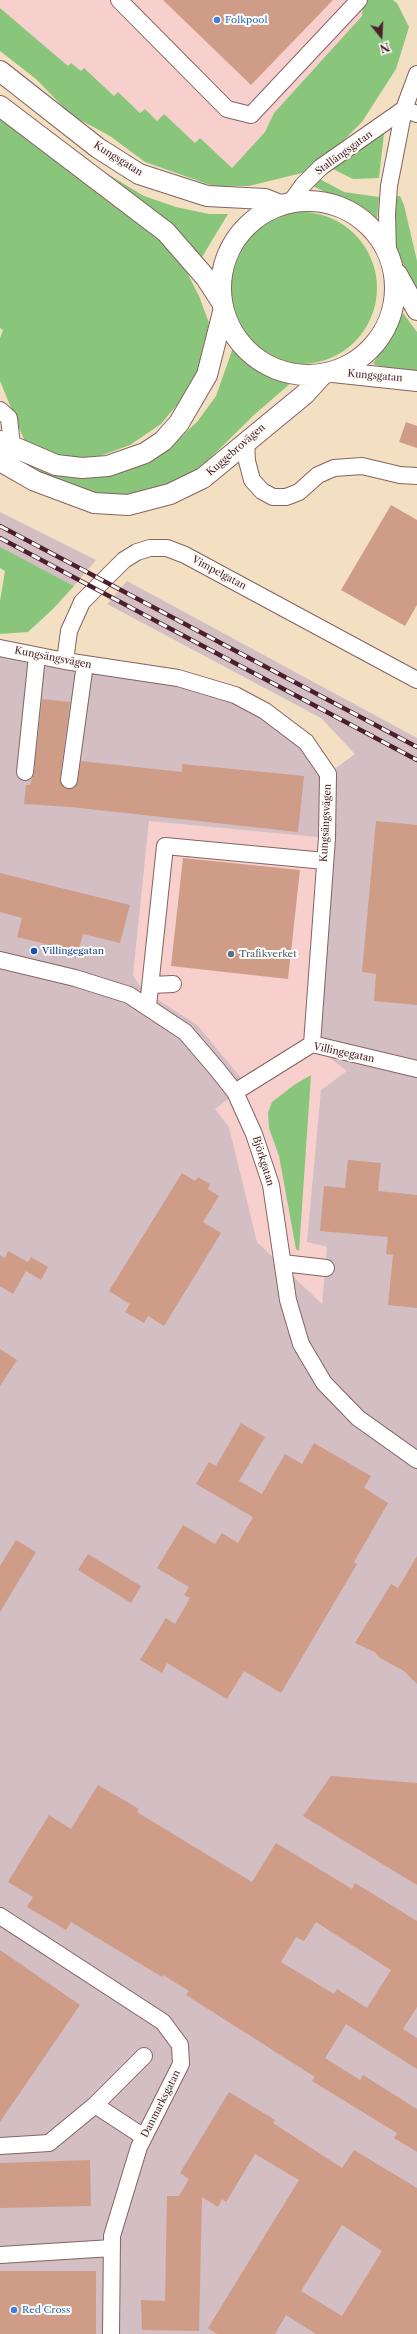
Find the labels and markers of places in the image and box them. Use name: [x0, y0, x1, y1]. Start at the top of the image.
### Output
place label: Folkpool: [225, 14, 267, 26]
marker: Folkpool: [212, 15, 222, 25]
place label: Villingegatan: [42, 945, 104, 957]
marker: Villingegatan: [29, 946, 39, 956]
place label: Trafikverket: [239, 948, 297, 960]
marker: Trafikverket: [226, 949, 236, 959]
place label: Red Cross: [22, 2304, 70, 2316]
marker: Red Cross: [9, 2305, 19, 2315]

